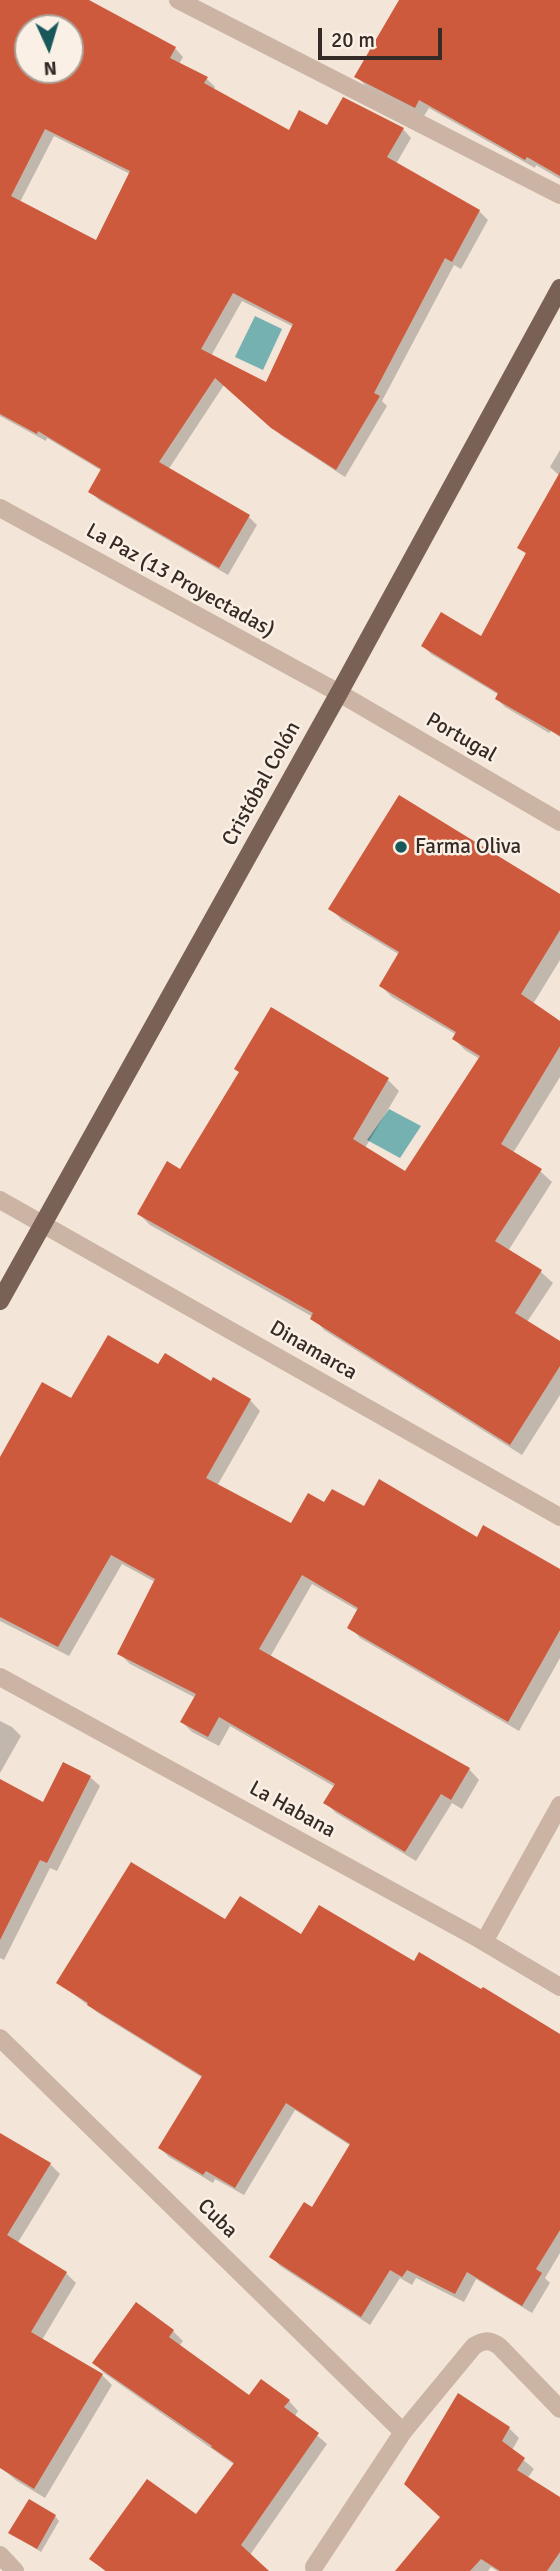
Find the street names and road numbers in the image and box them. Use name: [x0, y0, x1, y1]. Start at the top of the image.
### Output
street label: La Paz (13 Proyectadas): [81, 519, 279, 643]
street label: Portugal: [421, 708, 501, 768]
street label: Cristóbal Colón: [218, 718, 306, 850]
street label: Dinamarca: [265, 1316, 361, 1386]
street label: La Habana: [244, 1776, 340, 1844]
street label: Cuba: [192, 2194, 242, 2244]

